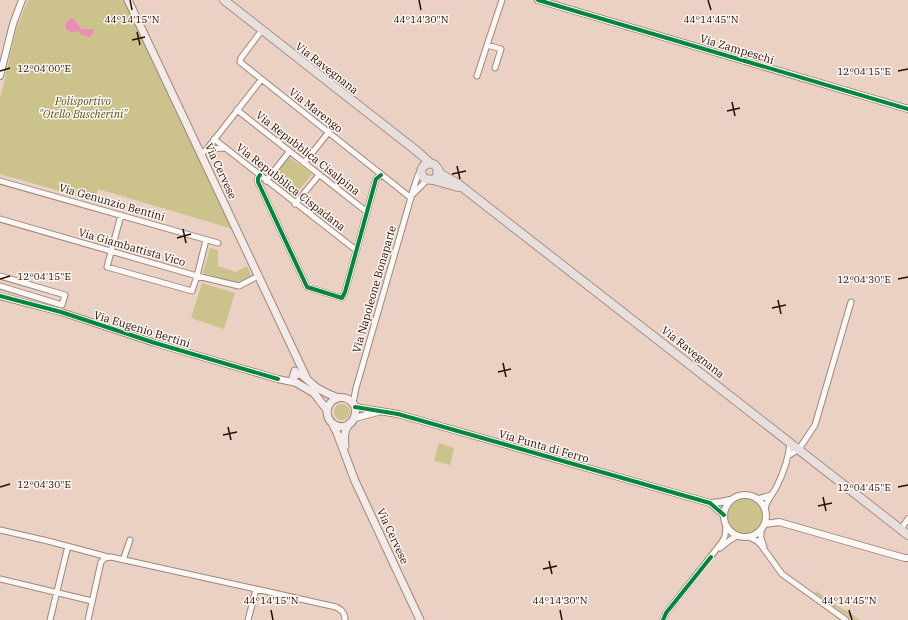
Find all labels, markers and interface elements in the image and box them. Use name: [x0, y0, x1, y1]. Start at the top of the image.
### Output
text: 44°14'15"N: [105, 13, 160, 26]
text: 44°14'30"N: [394, 13, 449, 26]
text: 44°14'45"N: [684, 13, 739, 26]
street label: Via Zampeschi: [698, 31, 776, 67]
street label: Via Ravegnana: [293, 39, 361, 97]
text: 12°04'00"E: [17, 62, 71, 75]
text: 12°04'15"E: [837, 65, 891, 78]
street label: Via Marengo: [286, 85, 346, 135]
park label: Polisportivo "Otello Buscherini": [39, 94, 128, 121]
street label: Via Repubblica Cisalpina: [253, 108, 363, 198]
street label: Via Repubblica Cispadana: [234, 140, 348, 234]
street label: Via Cervese: [202, 141, 240, 201]
street label: Via Genunzio Bentini: [57, 180, 167, 224]
street label: Via Napoleone Bonaparte: [349, 224, 399, 354]
street label: Via Giambattista Vico: [77, 225, 187, 269]
text: 12°04'15"E: [17, 270, 71, 283]
text: 12°04'30"E: [837, 273, 891, 286]
street label: Via Eugenio Bertini: [92, 308, 192, 350]
street label: Via Ravegnana: [659, 323, 727, 381]
street label: Via Punta di Ferro: [497, 426, 591, 466]
text: 12°04'30"E: [17, 478, 71, 491]
text: 12°04'45"E: [837, 481, 891, 494]
street label: Via Cervese: [374, 506, 412, 566]
text: 44°14'15"N: [244, 594, 299, 607]
text: 44°14'30"N: [533, 594, 588, 607]
text: 44°14'45"N: [822, 594, 877, 607]

